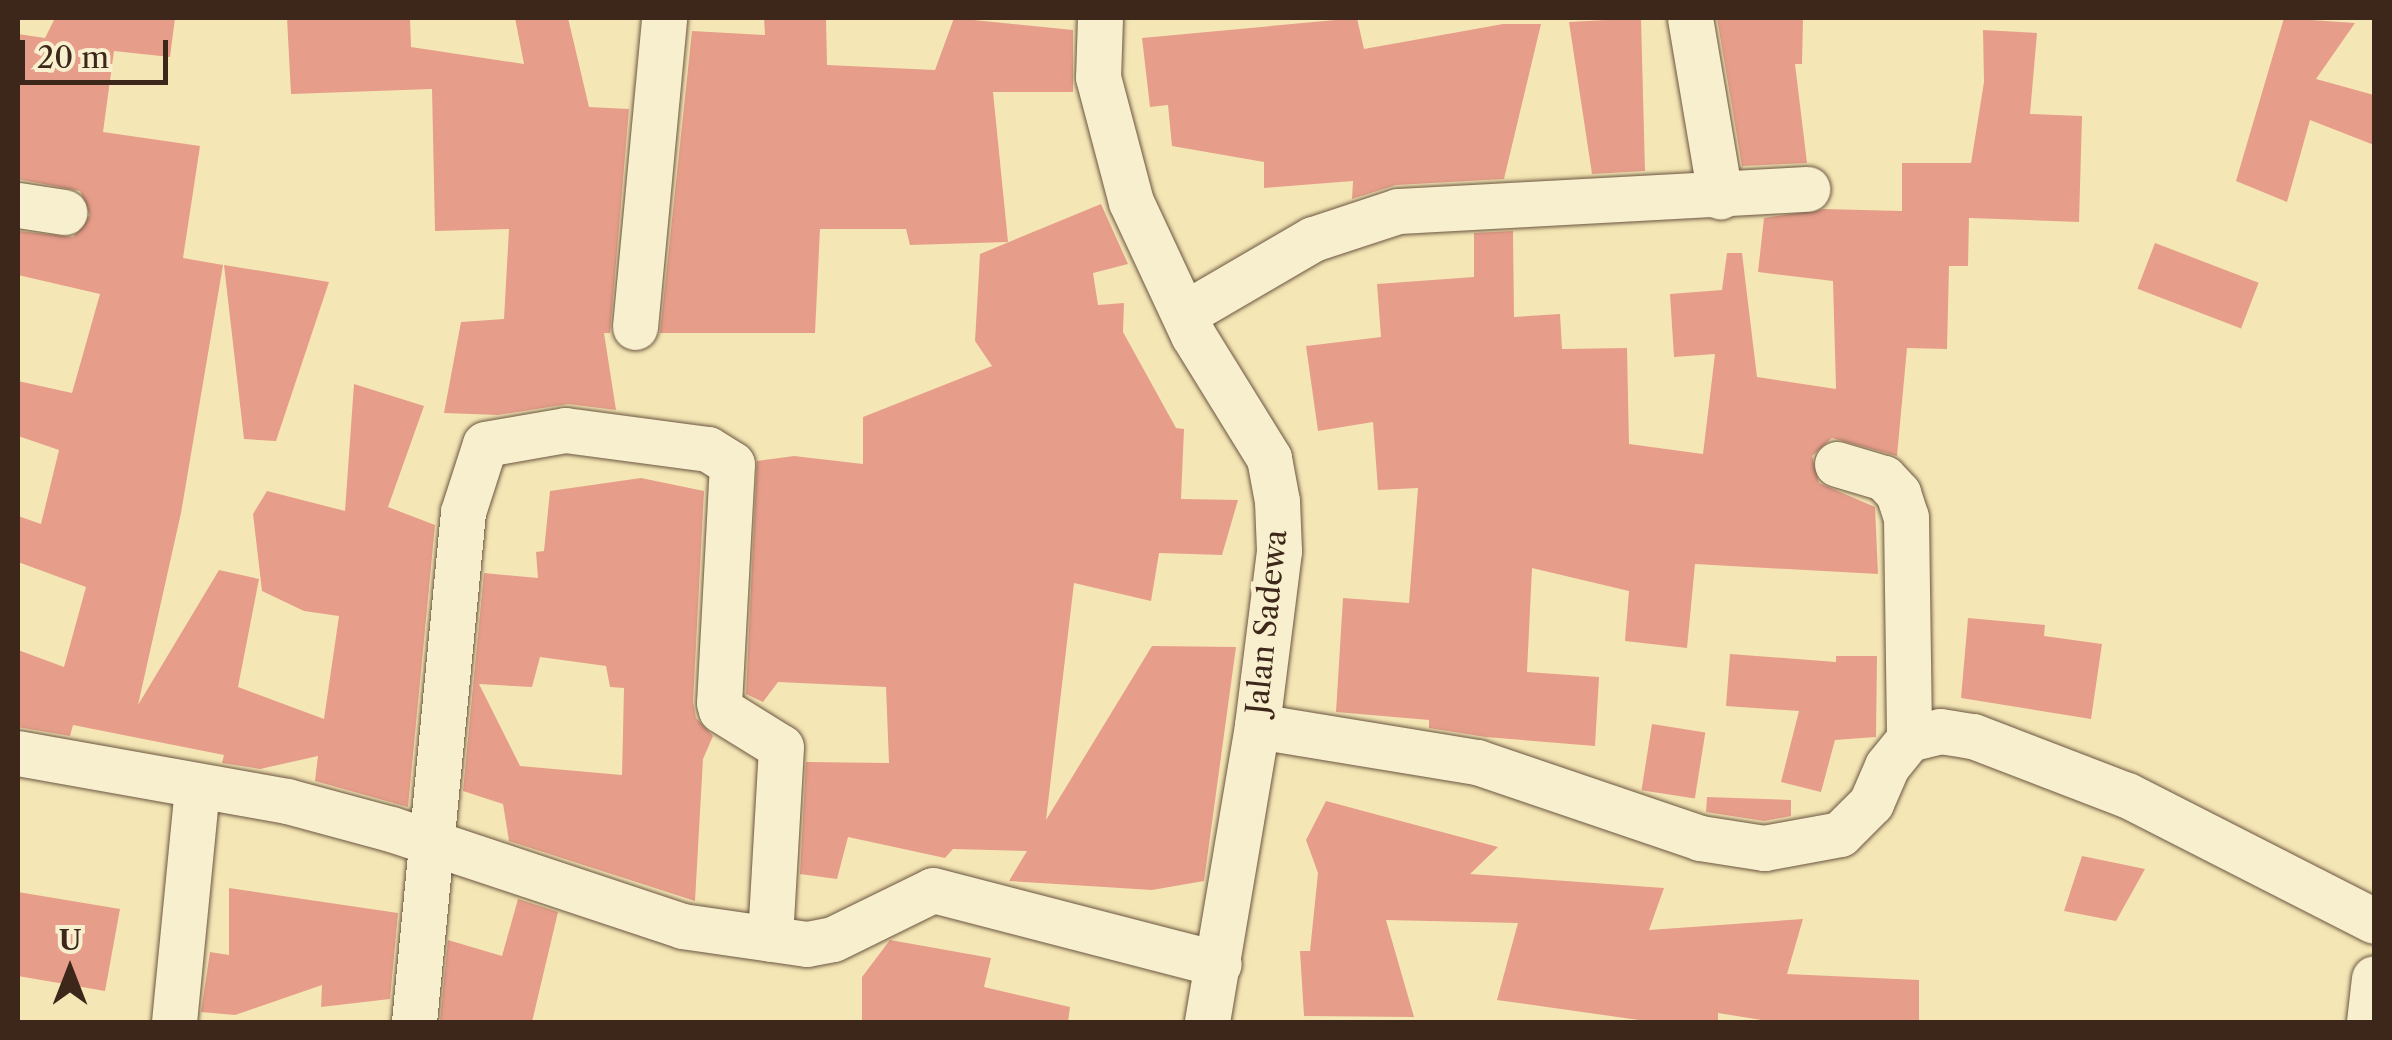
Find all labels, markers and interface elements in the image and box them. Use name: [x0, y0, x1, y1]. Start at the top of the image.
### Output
scale bar: [25, 20, 172, 82]
text: 20 m: [37, 39, 109, 76]
street label: Jalan Sadewa: [1239, 528, 1295, 716]
north arrow: [20, 920, 120, 1020]
text: U: [59, 923, 81, 957]

